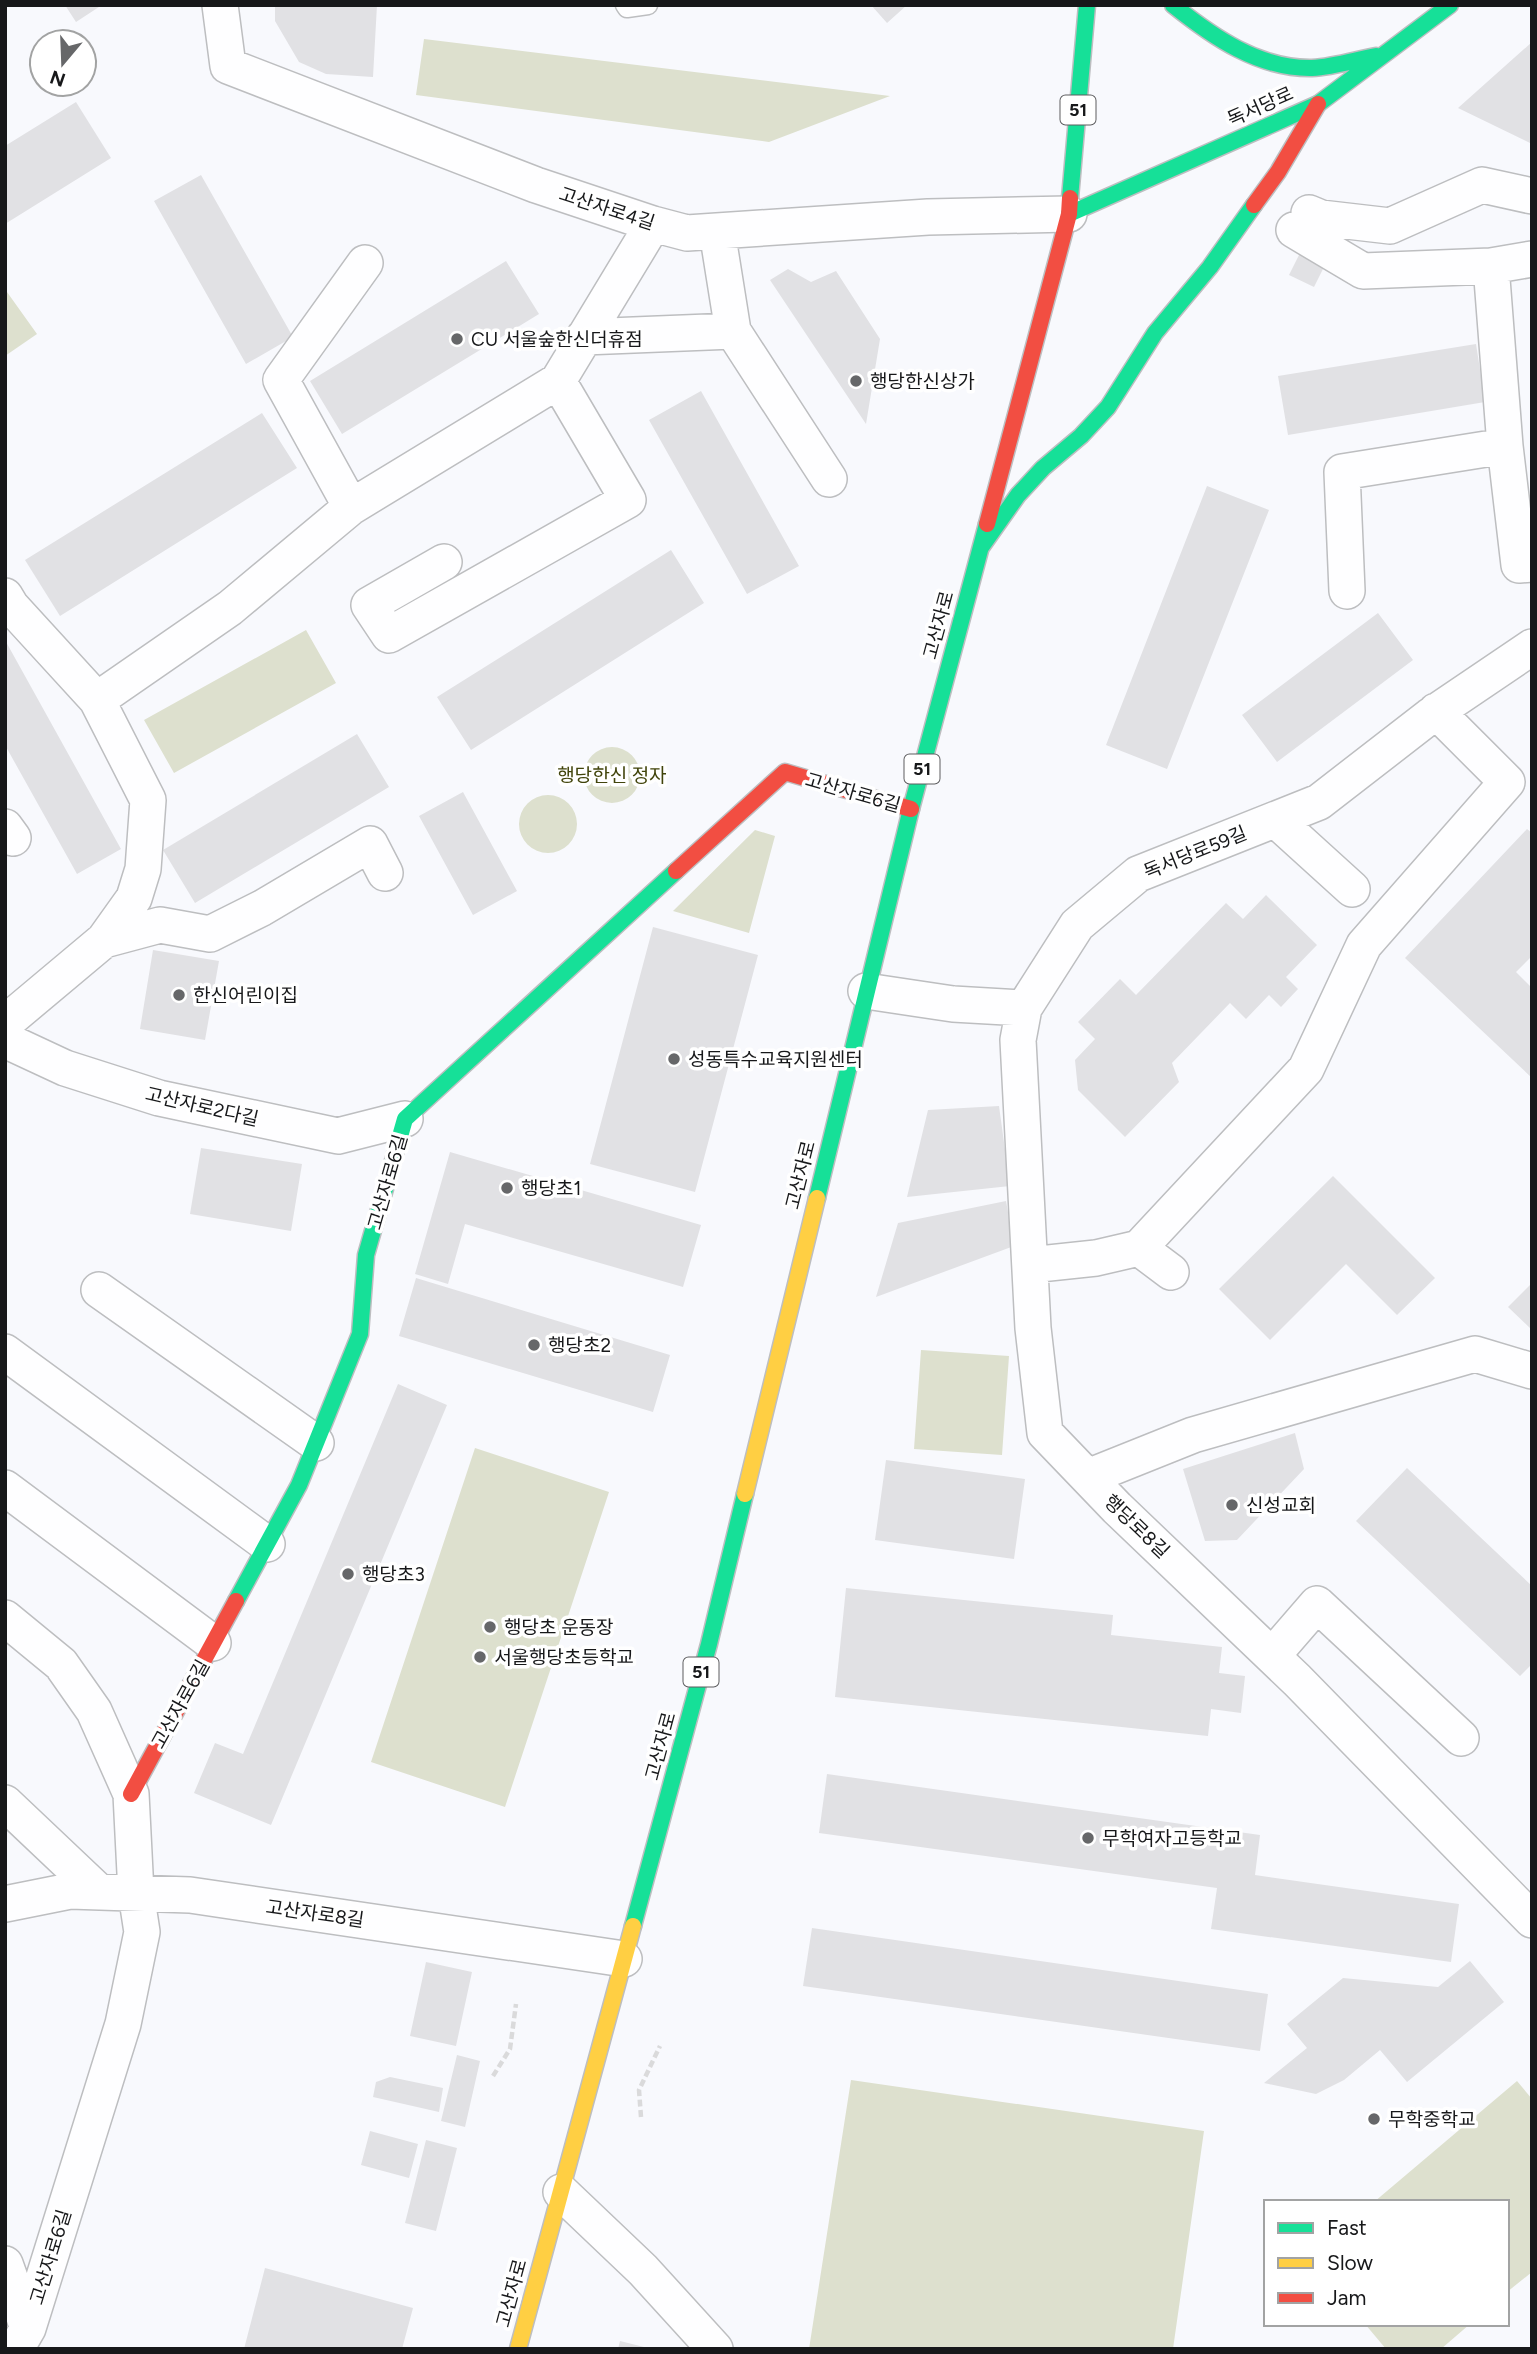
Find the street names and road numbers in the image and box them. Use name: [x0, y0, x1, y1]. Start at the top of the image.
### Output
street label: 독서당로: [1224, 82, 1297, 131]
road number: 51: [1060, 96, 1096, 124]
street label: 고산자로4길: [556, 182, 658, 235]
street label: 고산자로: [918, 588, 959, 662]
road number: 51: [904, 754, 940, 784]
street label: 고산자로6길: [803, 768, 903, 817]
street label: 독서당로59길: [1140, 821, 1250, 884]
street label: 고산자로2다길: [143, 1082, 261, 1131]
street label: 고산자로6길: [363, 1132, 412, 1232]
street label: 고산자로: [781, 1138, 820, 1212]
street label: 행당로8길: [1099, 1490, 1174, 1563]
street label: 고산자로6길: [147, 1656, 214, 1753]
road number: 51: [684, 1658, 718, 1686]
street label: 고산자로: [640, 1709, 681, 1783]
street label: 고산자로8길: [264, 1895, 366, 1932]
street label: 고산자로6길: [25, 2207, 76, 2307]
street label: 고산자로: [491, 2256, 532, 2330]

